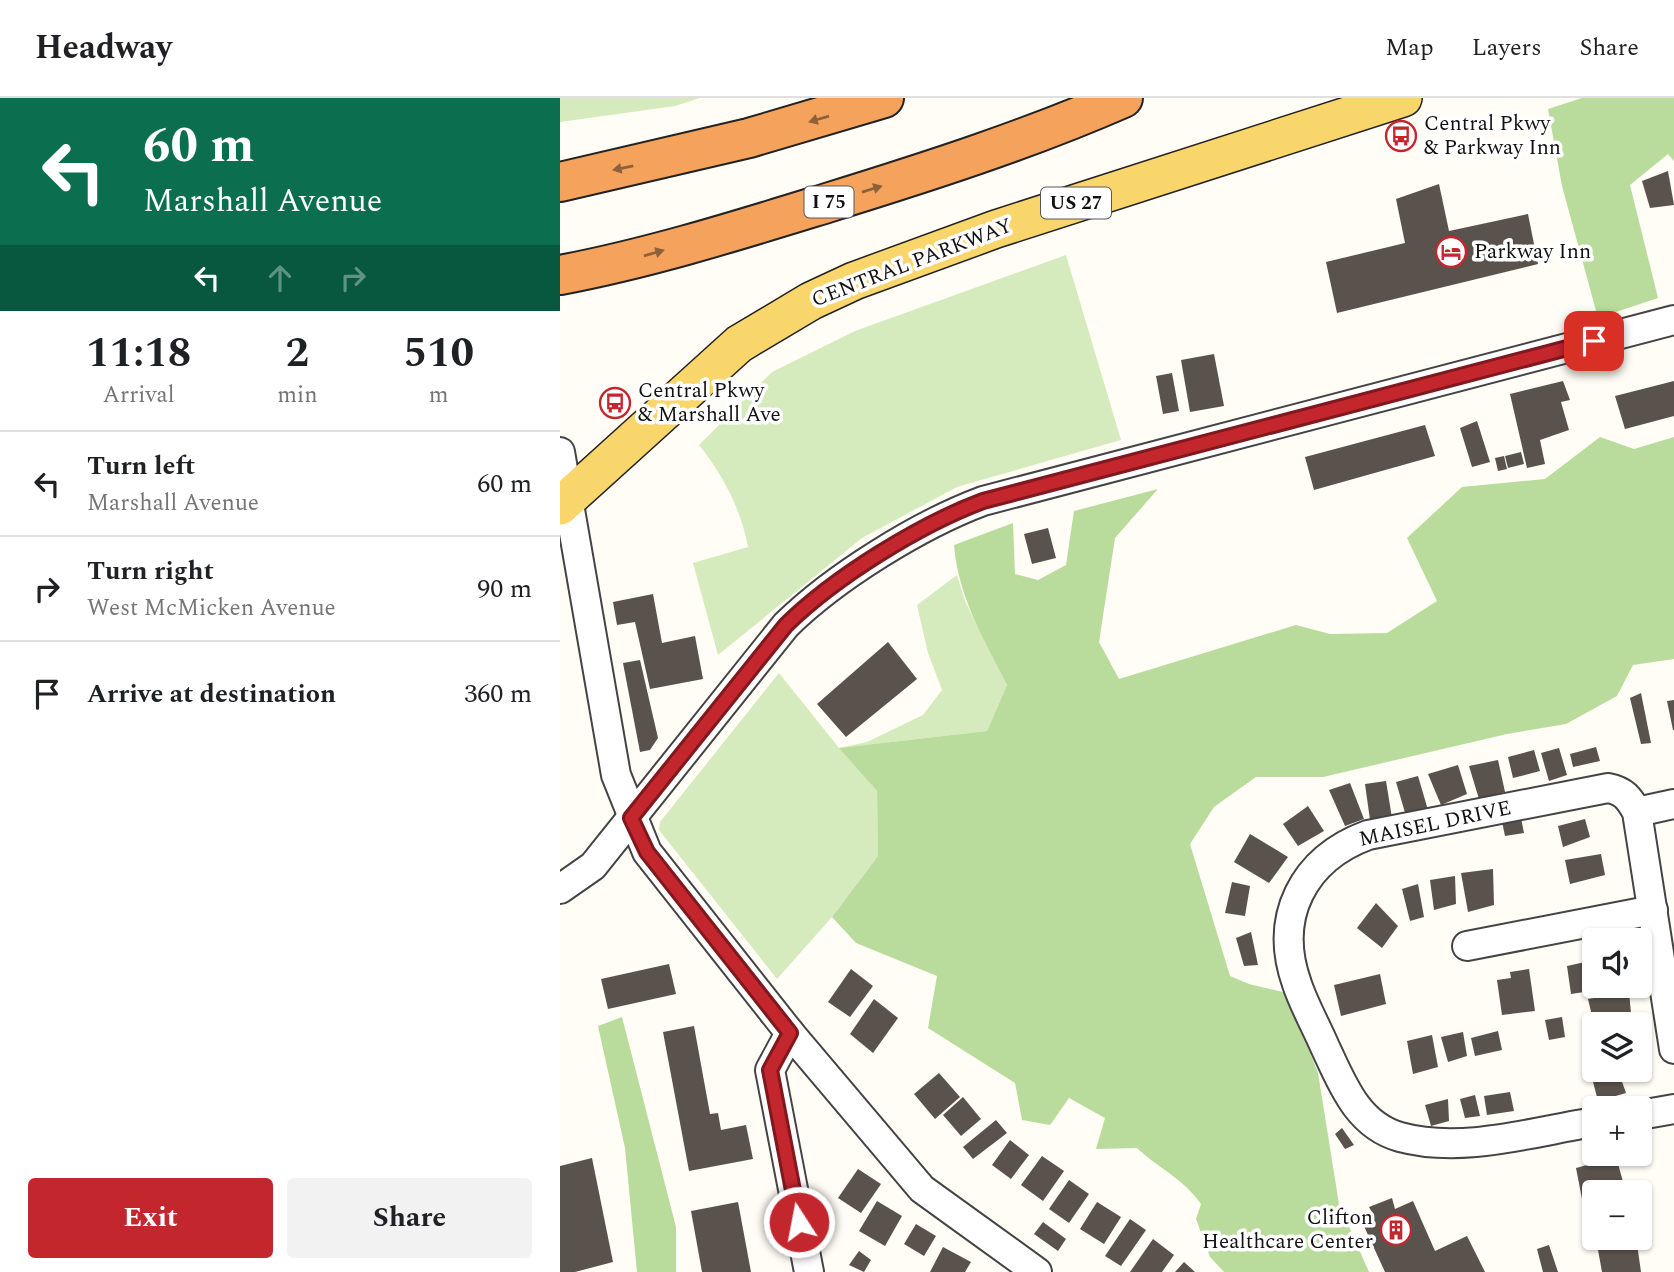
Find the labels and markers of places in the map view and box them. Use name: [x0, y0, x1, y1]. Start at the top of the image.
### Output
place label: Central Pkwy & Parkway Inn: [1424, 108, 1561, 164]
bus stop icon: Central Pkwy & Parkway Inn: [1384, 119, 1418, 153]
hotel icon: Parkway Inn: [1434, 235, 1468, 269]
place label: Parkway Inn: [1474, 236, 1591, 268]
pin: [1564, 311, 1624, 371]
place label: Central Pkwy & Marshall Ave: [638, 375, 781, 431]
bus stop icon: Central Pkwy & Marshall Ave: [598, 386, 632, 420]
place label: Clifton Healthcare Center: [1202, 1202, 1373, 1258]
building icon: Clifton Healthcare Center: [1379, 1213, 1413, 1247]

